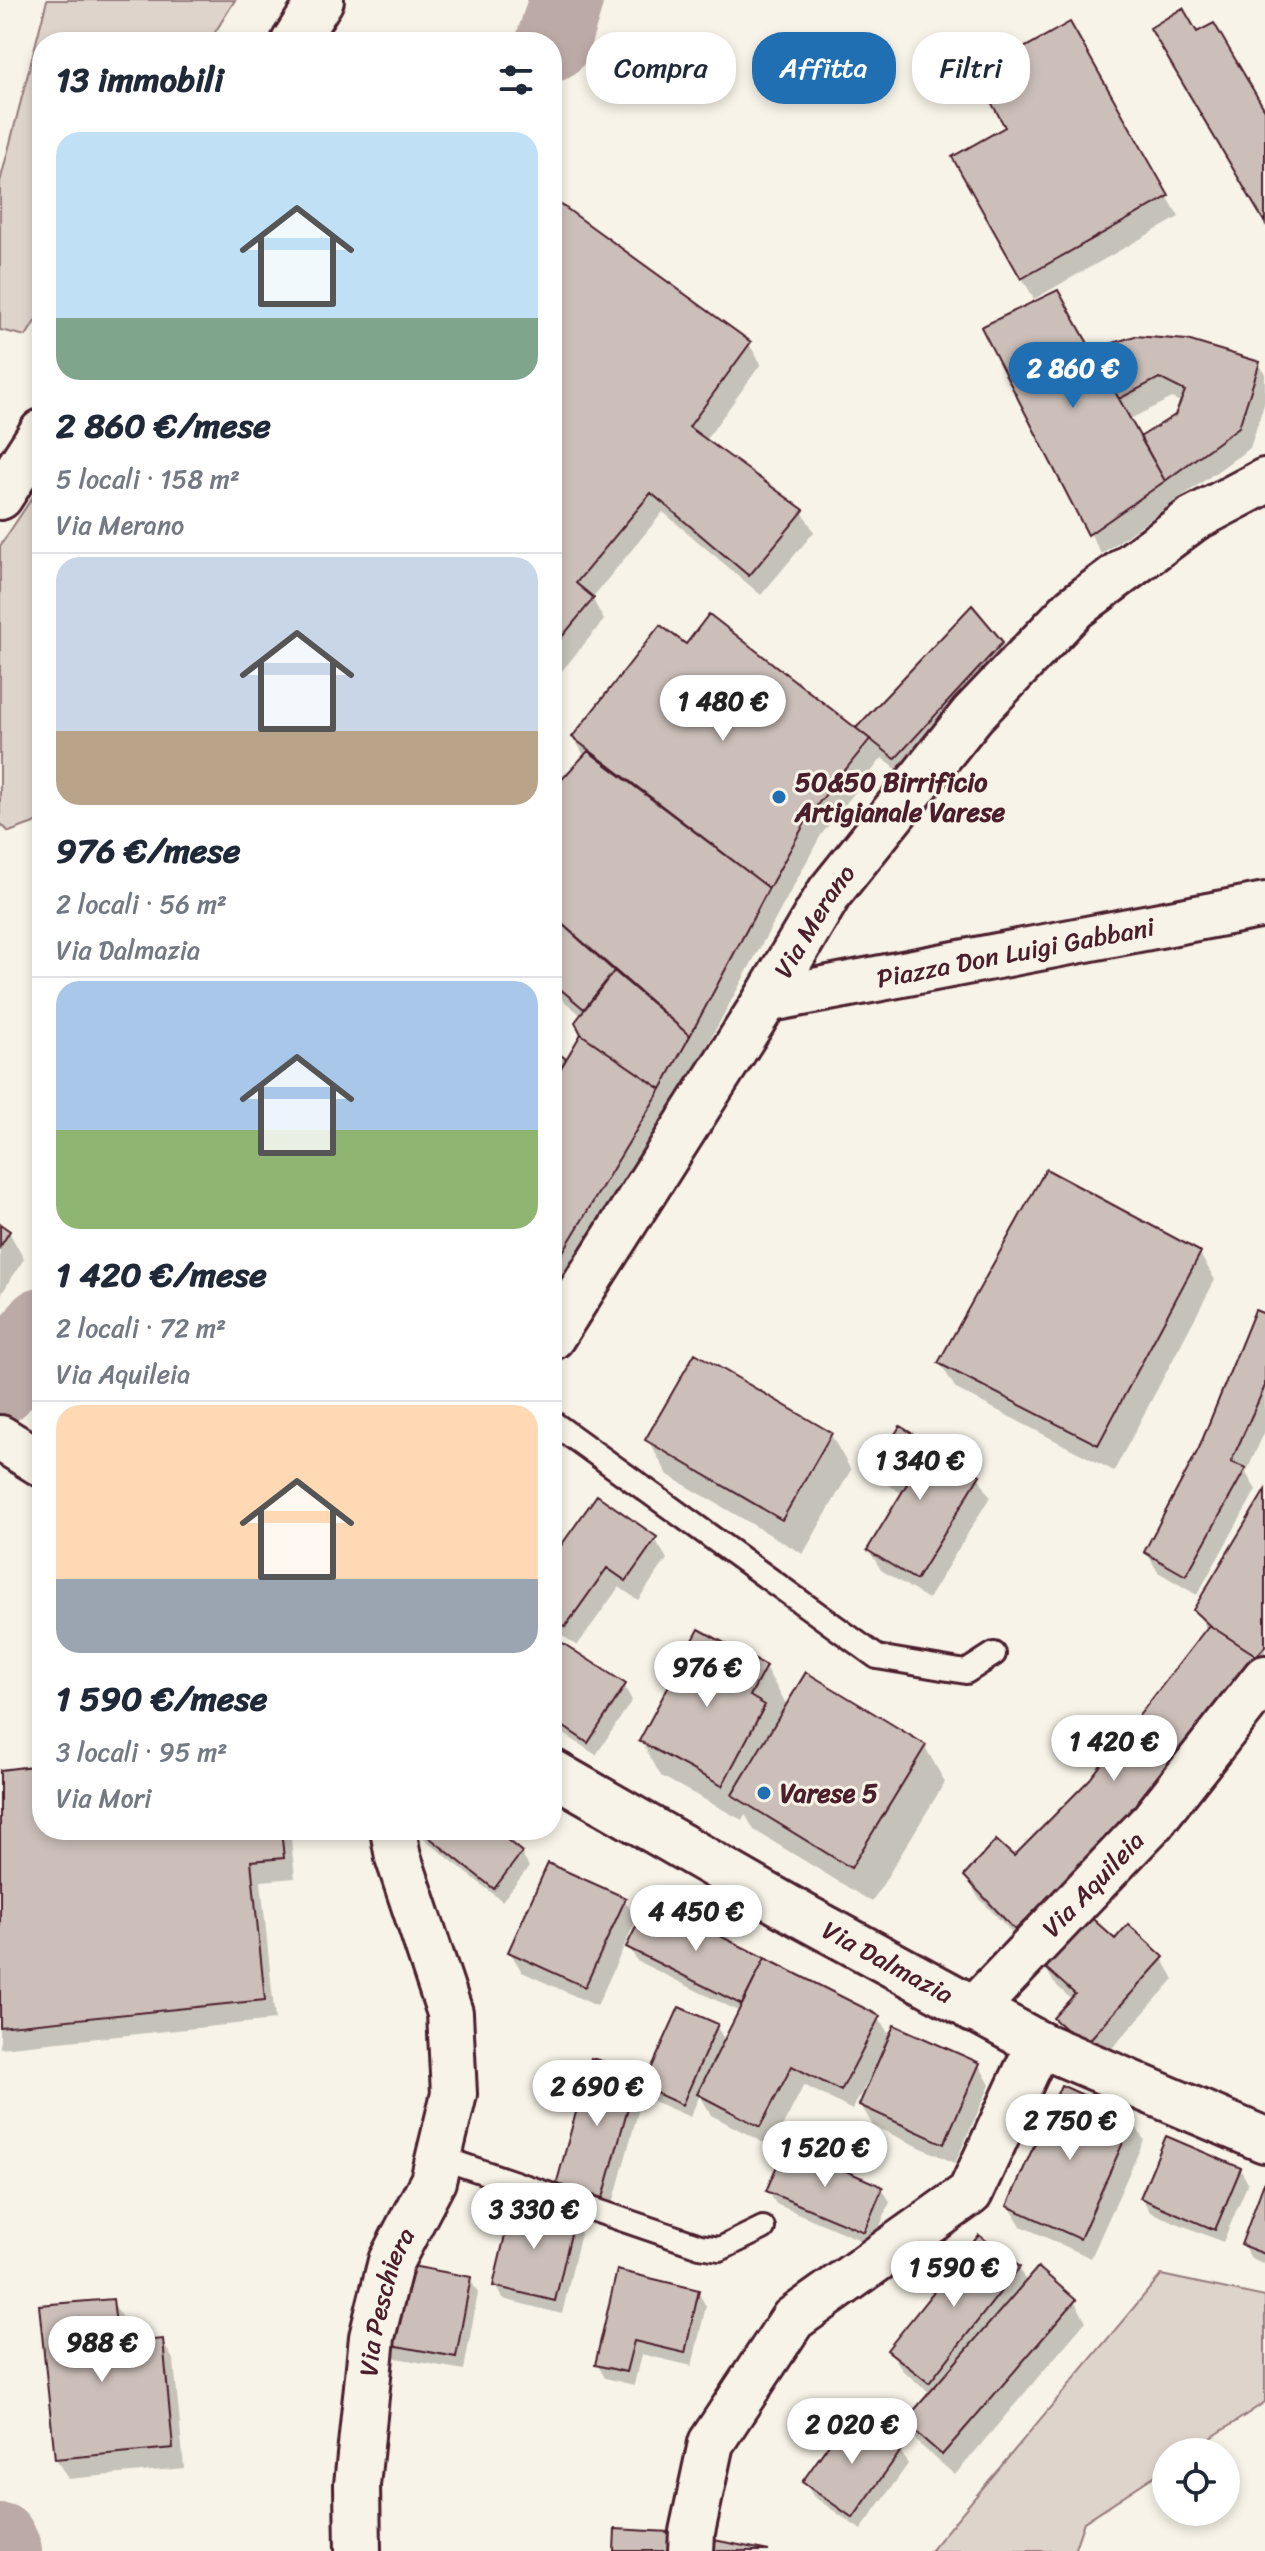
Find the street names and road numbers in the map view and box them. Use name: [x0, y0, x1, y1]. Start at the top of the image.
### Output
street label: Via Merano: [761, 853, 868, 987]
street label: Piazza Don Luigi Gabbani: [873, 903, 1159, 1001]
street label: Via Aquileia: [1030, 1819, 1156, 1949]
street label: Via Dalmazia: [814, 1907, 962, 2017]
street label: Via Peschiera: [345, 2219, 428, 2378]

